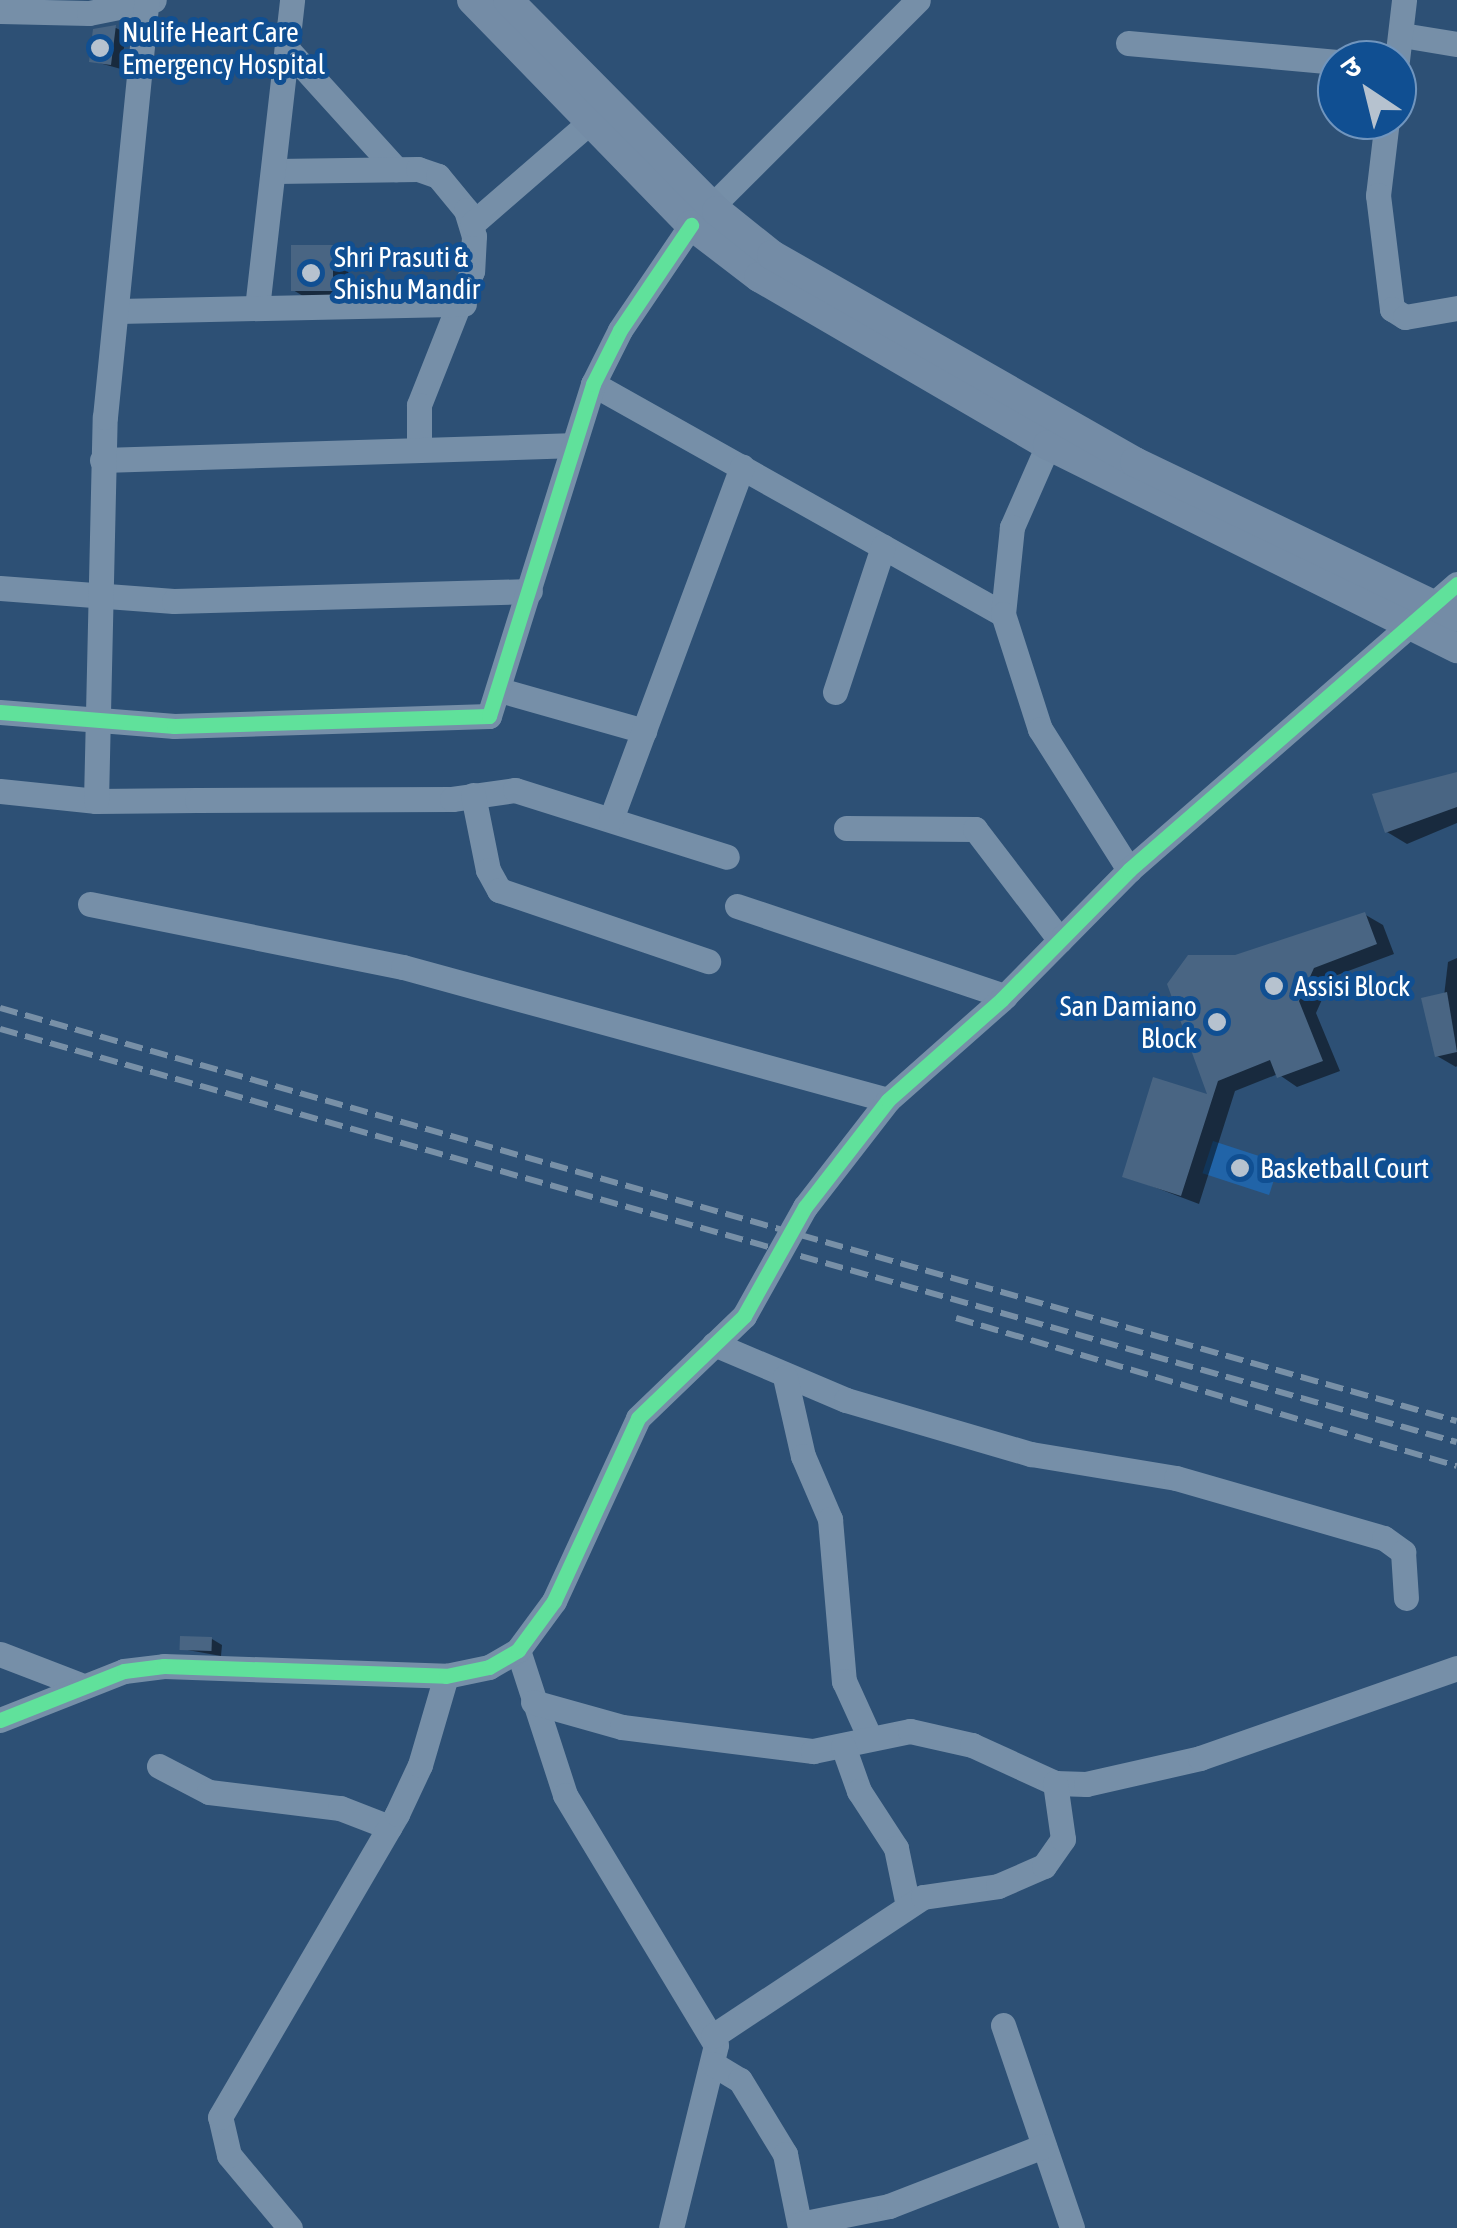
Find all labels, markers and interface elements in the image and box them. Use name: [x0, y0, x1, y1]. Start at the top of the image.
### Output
place label: Nulife Heart Care Emergency Hospital: [122, 15, 325, 81]
marker: Nulife Heart Care Emergency Hospital: [87, 35, 113, 61]
north arrow: [1317, 40, 1417, 140]
text: उ: [1335, 49, 1367, 85]
place label: Shri Prasuti & Shishu Mandir: [334, 240, 480, 306]
marker: Shri Prasuti & Shishu Mandir: [298, 260, 324, 286]
place label: Assisi Block: [1294, 969, 1410, 1003]
marker: Assisi Block: [1263, 975, 1285, 997]
place label: San Damiano Block: [1060, 989, 1197, 1055]
marker: San Damiano Block: [1206, 1011, 1228, 1033]
place label: Basketball Court: [1260, 1151, 1429, 1185]
marker: Basketball Court: [1229, 1157, 1251, 1179]

